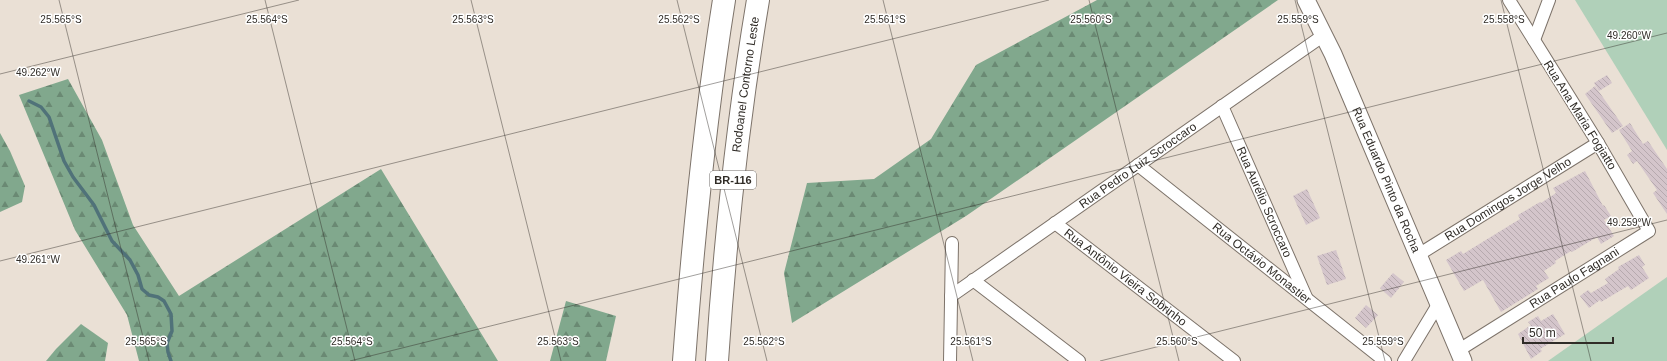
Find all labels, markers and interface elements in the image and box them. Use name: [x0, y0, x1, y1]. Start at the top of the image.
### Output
text: 25.565°S: [40, 14, 82, 25]
text: 25.564°S: [246, 14, 288, 25]
text: 25.563°S: [452, 14, 494, 25]
text: 25.562°S: [658, 14, 700, 25]
text: 25.561°S: [864, 14, 906, 25]
text: 25.560°S: [1070, 14, 1112, 25]
text: 25.559°S: [1277, 14, 1319, 25]
text: 25.558°S: [1483, 14, 1525, 25]
street label: Rodoanel Contorno Leste: [729, 15, 762, 153]
text: 49.260°W: [1607, 30, 1652, 41]
street label: Rua Ana Maria Fogiatto: [1541, 58, 1620, 172]
text: 49.262°W: [16, 67, 61, 78]
street label: Rua Eduardo Pinto da Rocha: [1349, 105, 1423, 255]
street label: Rua Pedro Luiz Scroccaro: [1076, 119, 1200, 211]
street label: Rua Aurélio Scroccaro: [1234, 145, 1295, 260]
street label: Rua Domingos Jorge Velho: [1442, 154, 1574, 244]
road number: BR-116: [710, 171, 756, 189]
text: 49.259°W: [1607, 217, 1652, 228]
street label: Rua Octávio Monastier: [1210, 220, 1314, 307]
street label: Rua Antônio Vieira Sobrinho: [1061, 226, 1190, 329]
street label: Rua Paulo Fagnani: [1527, 245, 1622, 311]
text: 49.261°W: [16, 254, 61, 265]
scale bar: [1523, 319, 1613, 345]
text: 50 m: [1529, 326, 1556, 340]
text: 25.565°S: [125, 336, 167, 347]
text: 25.564°S: [331, 336, 373, 347]
text: 25.563°S: [537, 336, 579, 347]
text: 25.562°S: [743, 336, 785, 347]
text: 25.561°S: [950, 336, 992, 347]
text: 25.560°S: [1156, 336, 1198, 347]
text: 25.559°S: [1362, 336, 1404, 347]

